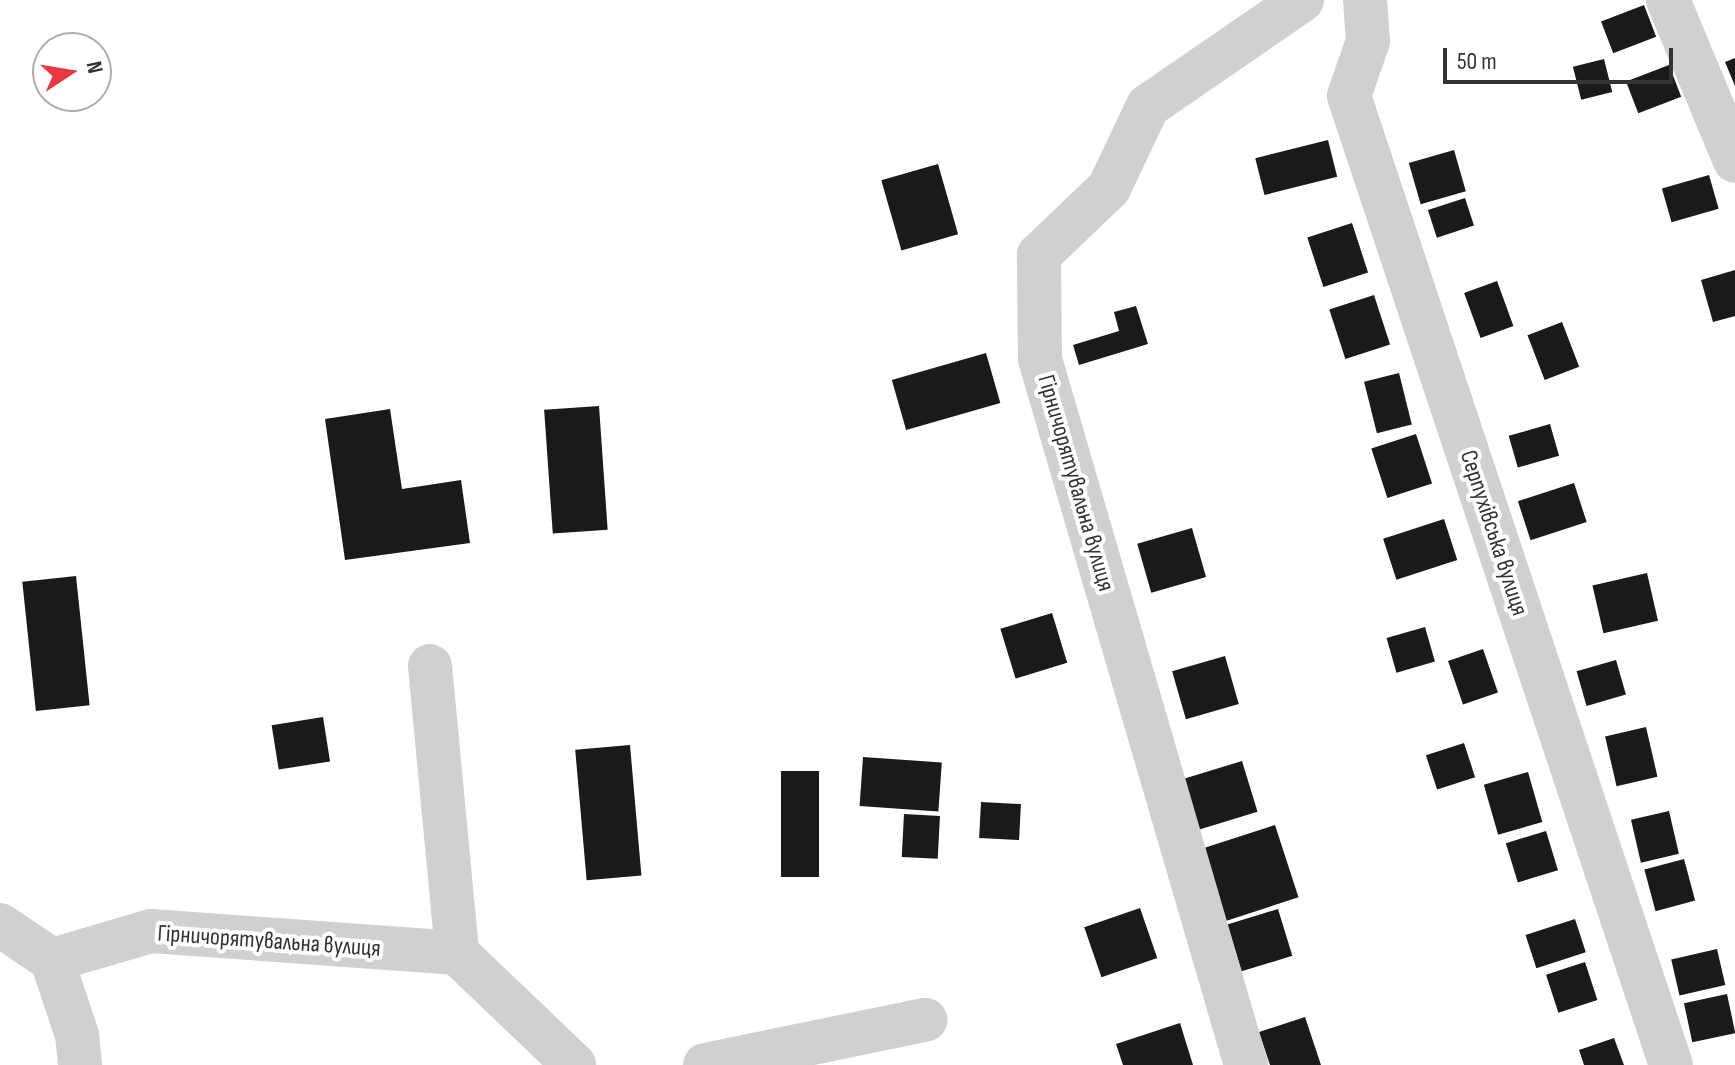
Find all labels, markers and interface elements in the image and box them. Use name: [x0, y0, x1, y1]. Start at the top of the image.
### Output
north arrow: [32, 32, 112, 112]
scale bar: [1447, 32, 1677, 82]
text: 50 m: [1457, 47, 1497, 76]
text: N: [80, 59, 108, 76]
street label: Гірничорятувальна вулиця: [1031, 371, 1121, 595]
street label: Серпухівська вулиця: [1454, 447, 1534, 619]
street label: Гірничорятувальна вулиця: [156, 919, 382, 963]

